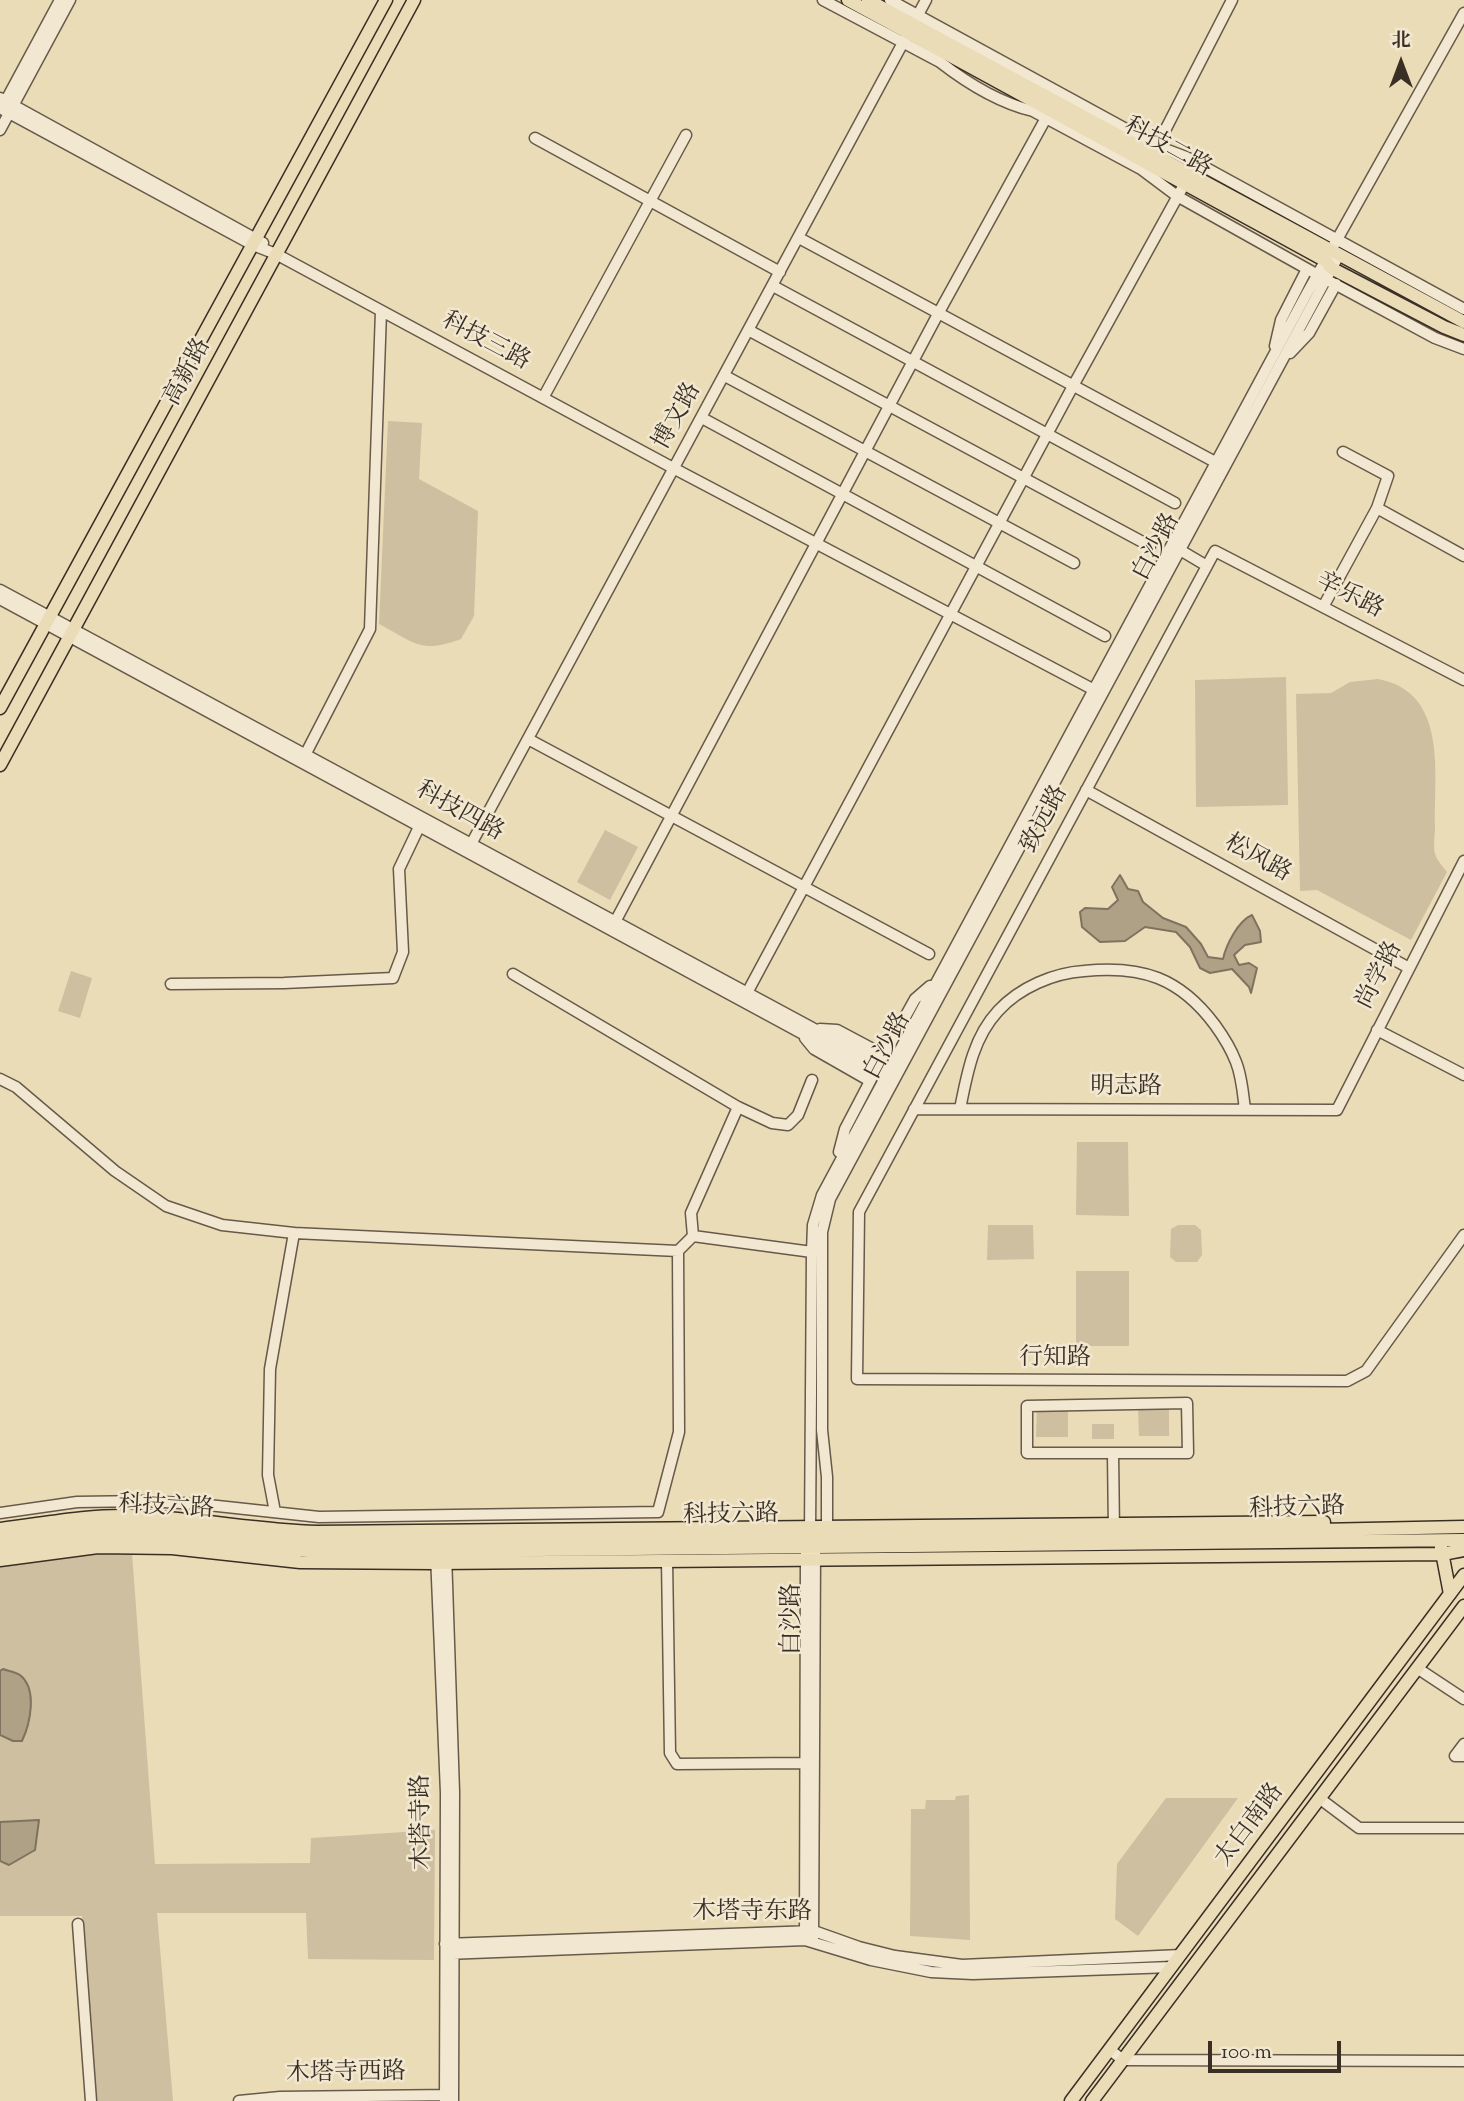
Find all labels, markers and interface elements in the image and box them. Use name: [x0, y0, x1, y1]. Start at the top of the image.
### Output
north arrow: [1366, 28, 1436, 98]
text: 北: [1391, 28, 1411, 55]
street label: 科技二路: [1118, 113, 1216, 185]
street label: 科技三路: [436, 308, 534, 378]
street label: 高新路: [159, 334, 219, 412]
street label: 博文路: [649, 379, 709, 455]
street label: 白沙路: [1128, 509, 1188, 587]
street label: 辛乐路: [1310, 568, 1388, 626]
street label: 科技四路: [410, 777, 508, 849]
street label: 致远路: [1016, 781, 1076, 859]
street label: 松风路: [1219, 830, 1295, 890]
street label: 尚学路: [1352, 937, 1410, 1015]
street label: 白沙路: [859, 1008, 919, 1086]
street label: 明志路: [1090, 1075, 1162, 1103]
street label: 行知路: [1019, 1346, 1091, 1374]
street label: 科技六路: [117, 1492, 215, 1526]
street label: 科技六路: [1249, 1494, 1345, 1526]
street label: 科技六路: [683, 1502, 779, 1532]
street label: 白沙路: [780, 1583, 808, 1655]
street label: 木塔寺路: [409, 1774, 439, 1870]
street label: 太白南路: [1211, 1779, 1291, 1873]
street label: 木塔寺东路: [692, 1900, 812, 1928]
scale bar: [1212, 2028, 1345, 2072]
text: 100 m: [1221, 2038, 1272, 2068]
street label: 木塔寺西路: [286, 2060, 406, 2090]

